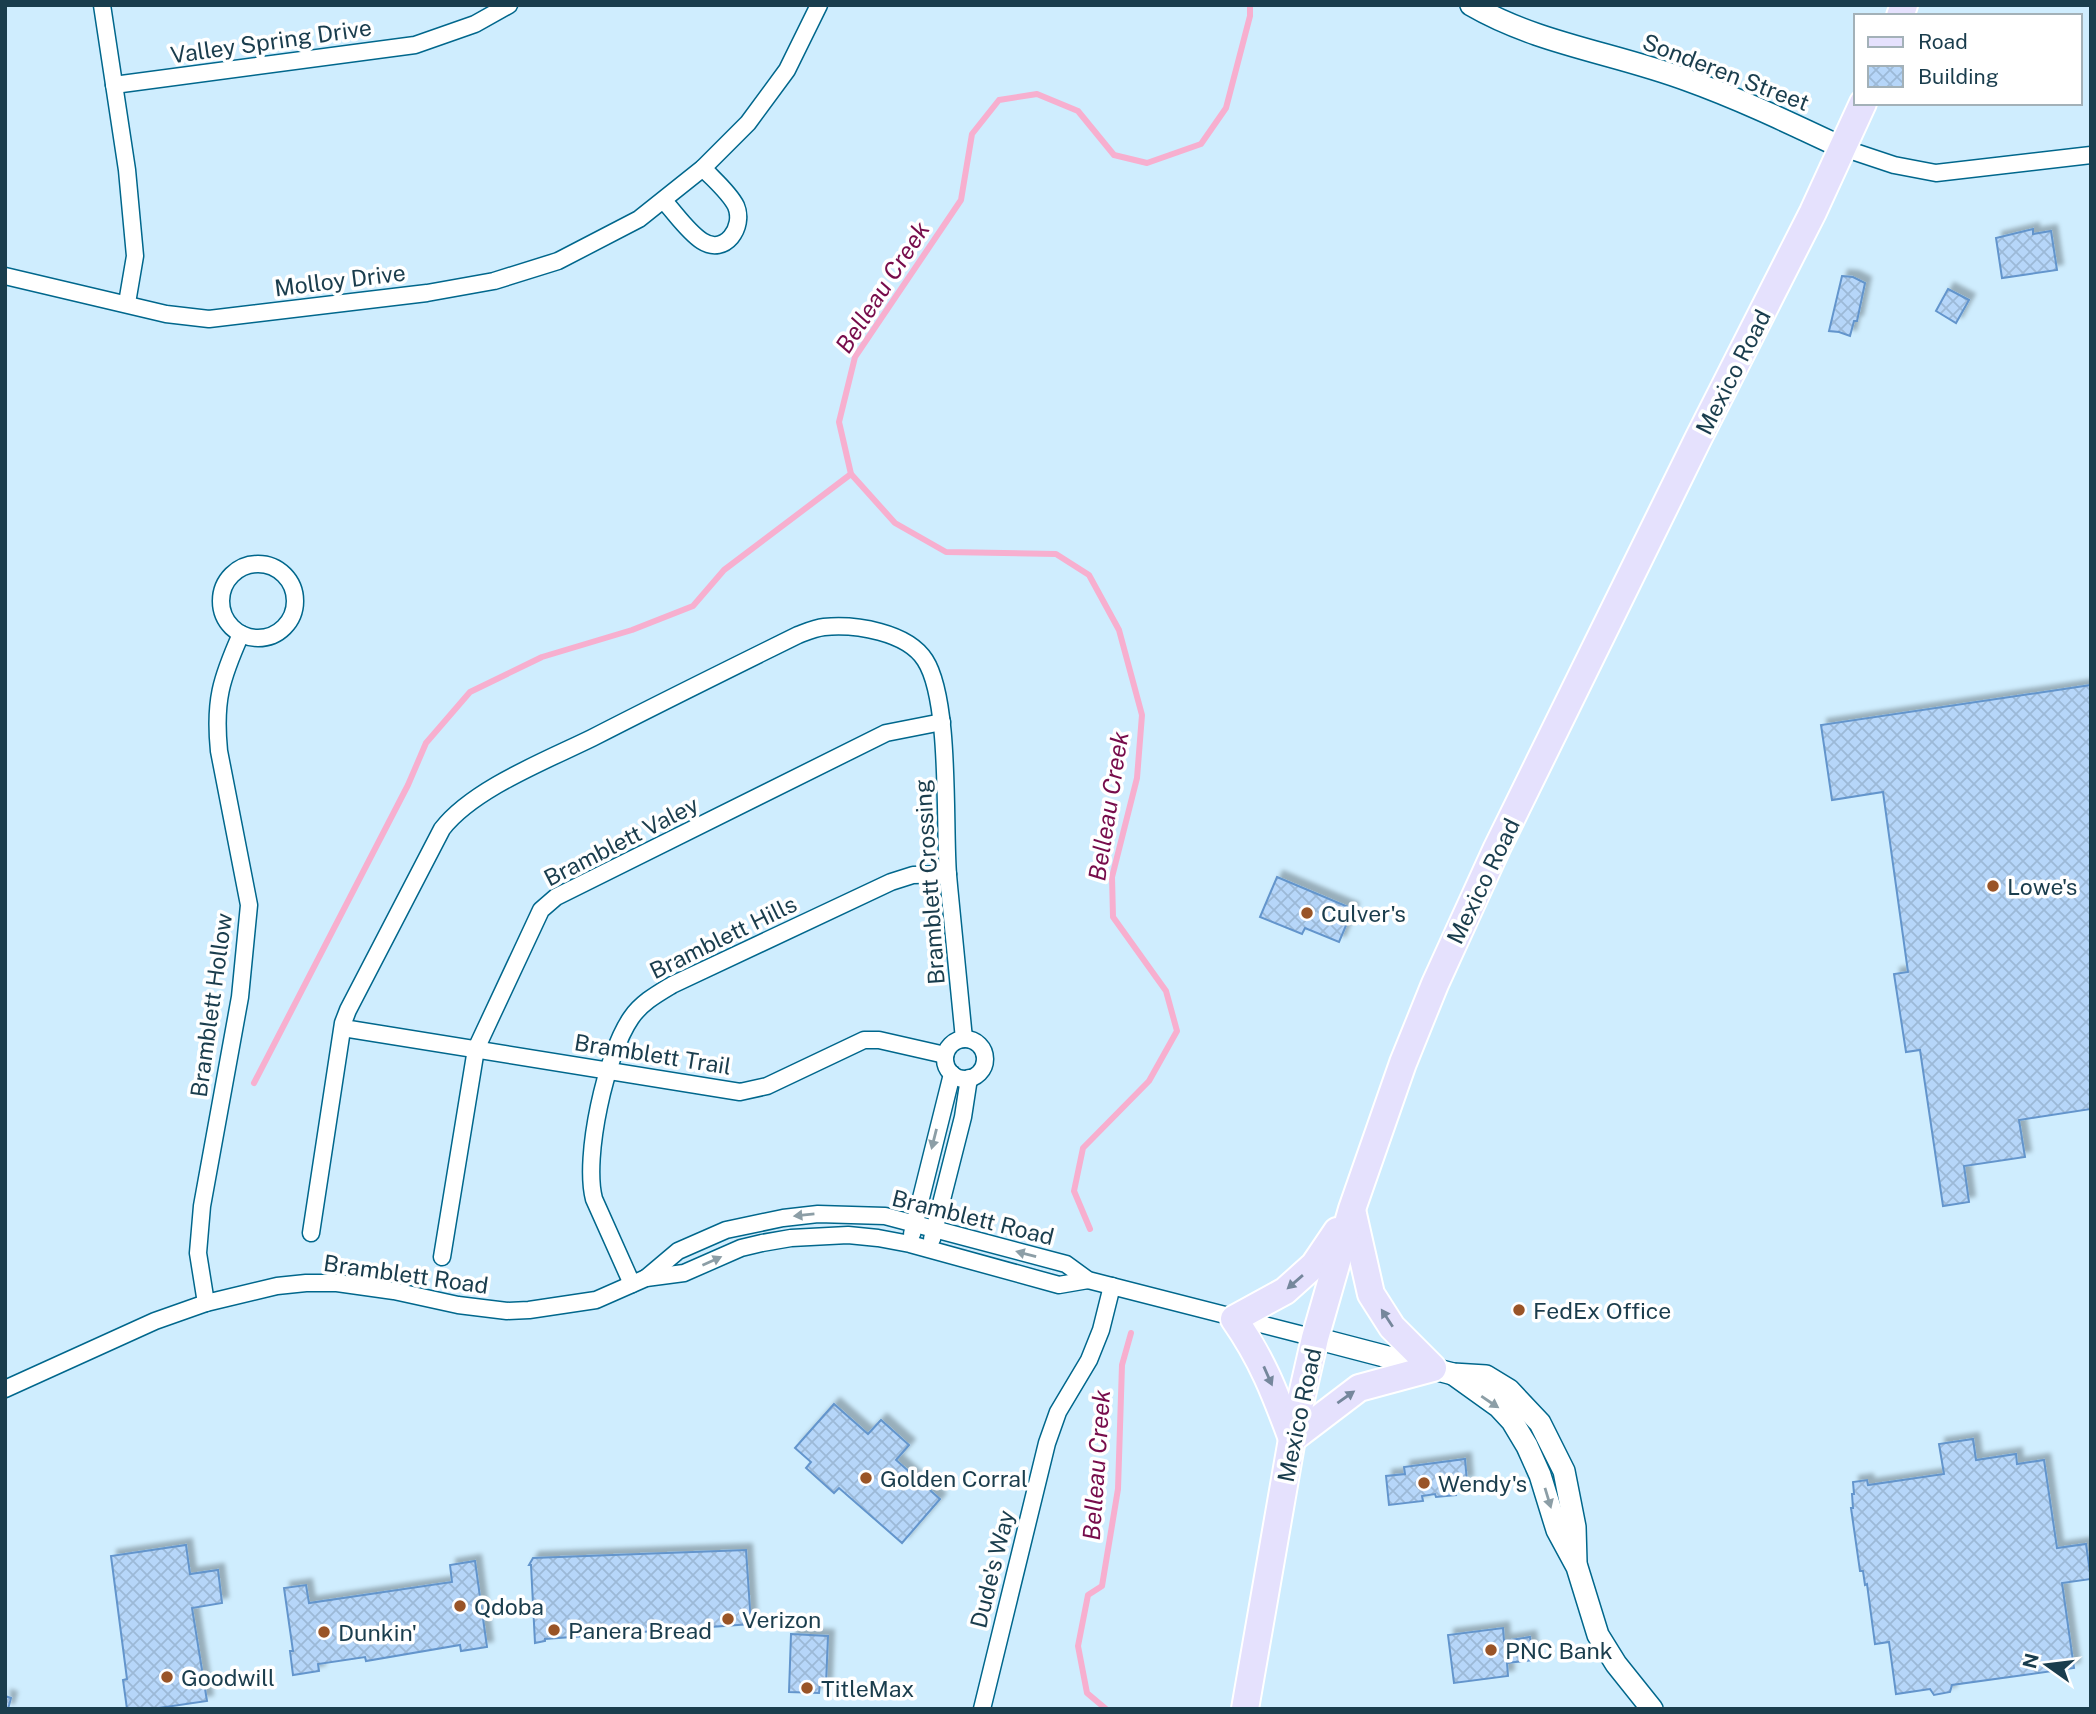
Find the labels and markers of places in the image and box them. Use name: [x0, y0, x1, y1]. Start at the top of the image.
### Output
place label: Lowe's: [2007, 873, 2077, 900]
marker: Lowe's: [1985, 878, 2001, 894]
place label: Culver's: [1321, 900, 1406, 927]
marker: Culver's: [1299, 905, 1315, 921]
place label: FedEx Office: [1533, 1297, 1671, 1324]
marker: FedEx Office: [1511, 1302, 1527, 1318]
place label: Golden Corral: [880, 1465, 1028, 1492]
marker: Golden Corral: [858, 1470, 874, 1486]
place label: Wendy's: [1438, 1470, 1527, 1497]
marker: Wendy's: [1416, 1475, 1432, 1491]
place label: Qdoba: [474, 1593, 544, 1620]
marker: Qdoba: [452, 1598, 468, 1614]
place label: Verizon: [742, 1606, 821, 1633]
marker: Verizon: [720, 1611, 736, 1627]
place label: Panera Bread: [568, 1617, 712, 1644]
place label: Dunkin': [338, 1619, 417, 1646]
marker: Panera Bread: [546, 1622, 562, 1638]
marker: Dunkin': [316, 1624, 332, 1640]
place label: PNC Bank: [1505, 1637, 1613, 1664]
marker: PNC Bank: [1483, 1642, 1499, 1658]
place label: Goodwill: [181, 1664, 275, 1691]
marker: Goodwill: [159, 1669, 175, 1685]
place label: TitleMax: [821, 1675, 914, 1702]
marker: TitleMax: [799, 1680, 815, 1696]

